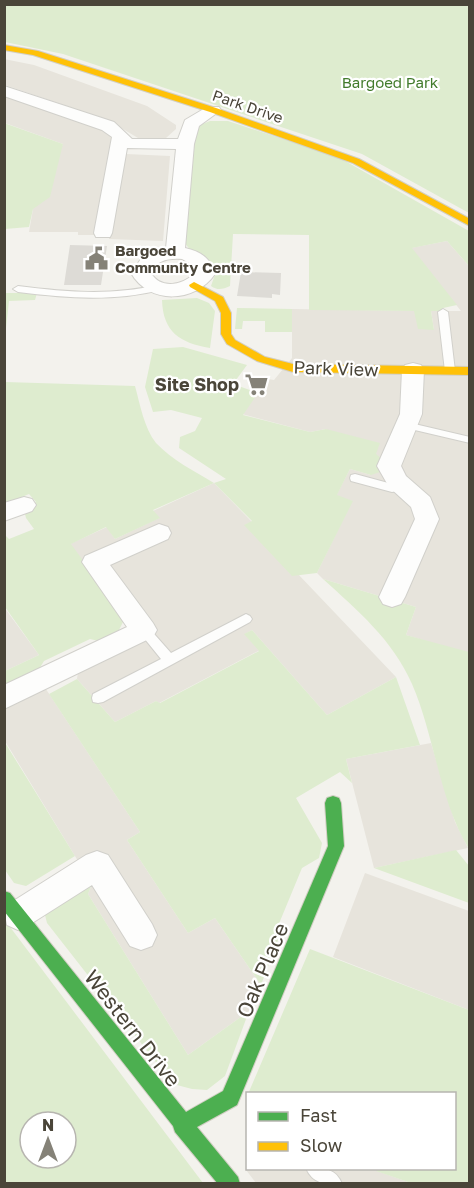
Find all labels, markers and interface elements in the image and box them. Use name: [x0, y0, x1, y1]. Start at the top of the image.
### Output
park label: Bargoed Park: [342, 73, 439, 91]
street label: Park Drive: [210, 86, 286, 127]
place label: Bargoed Community Centre: [115, 241, 251, 276]
public building icon: Bargoed Community Centre: [84, 246, 110, 272]
street label: Park View: [293, 356, 379, 380]
supermarket icon: Site Shop: [244, 371, 270, 397]
place label: Site Shop: [155, 373, 239, 395]
street label: Oak Place: [230, 919, 294, 1021]
street label: Western Drive: [79, 964, 187, 1092]
legend: [246, 1092, 456, 1170]
text: Fast: [300, 1104, 337, 1126]
north arrow: [18, 1110, 78, 1170]
text: N: [42, 1115, 54, 1135]
text: Slow: [300, 1134, 343, 1156]

